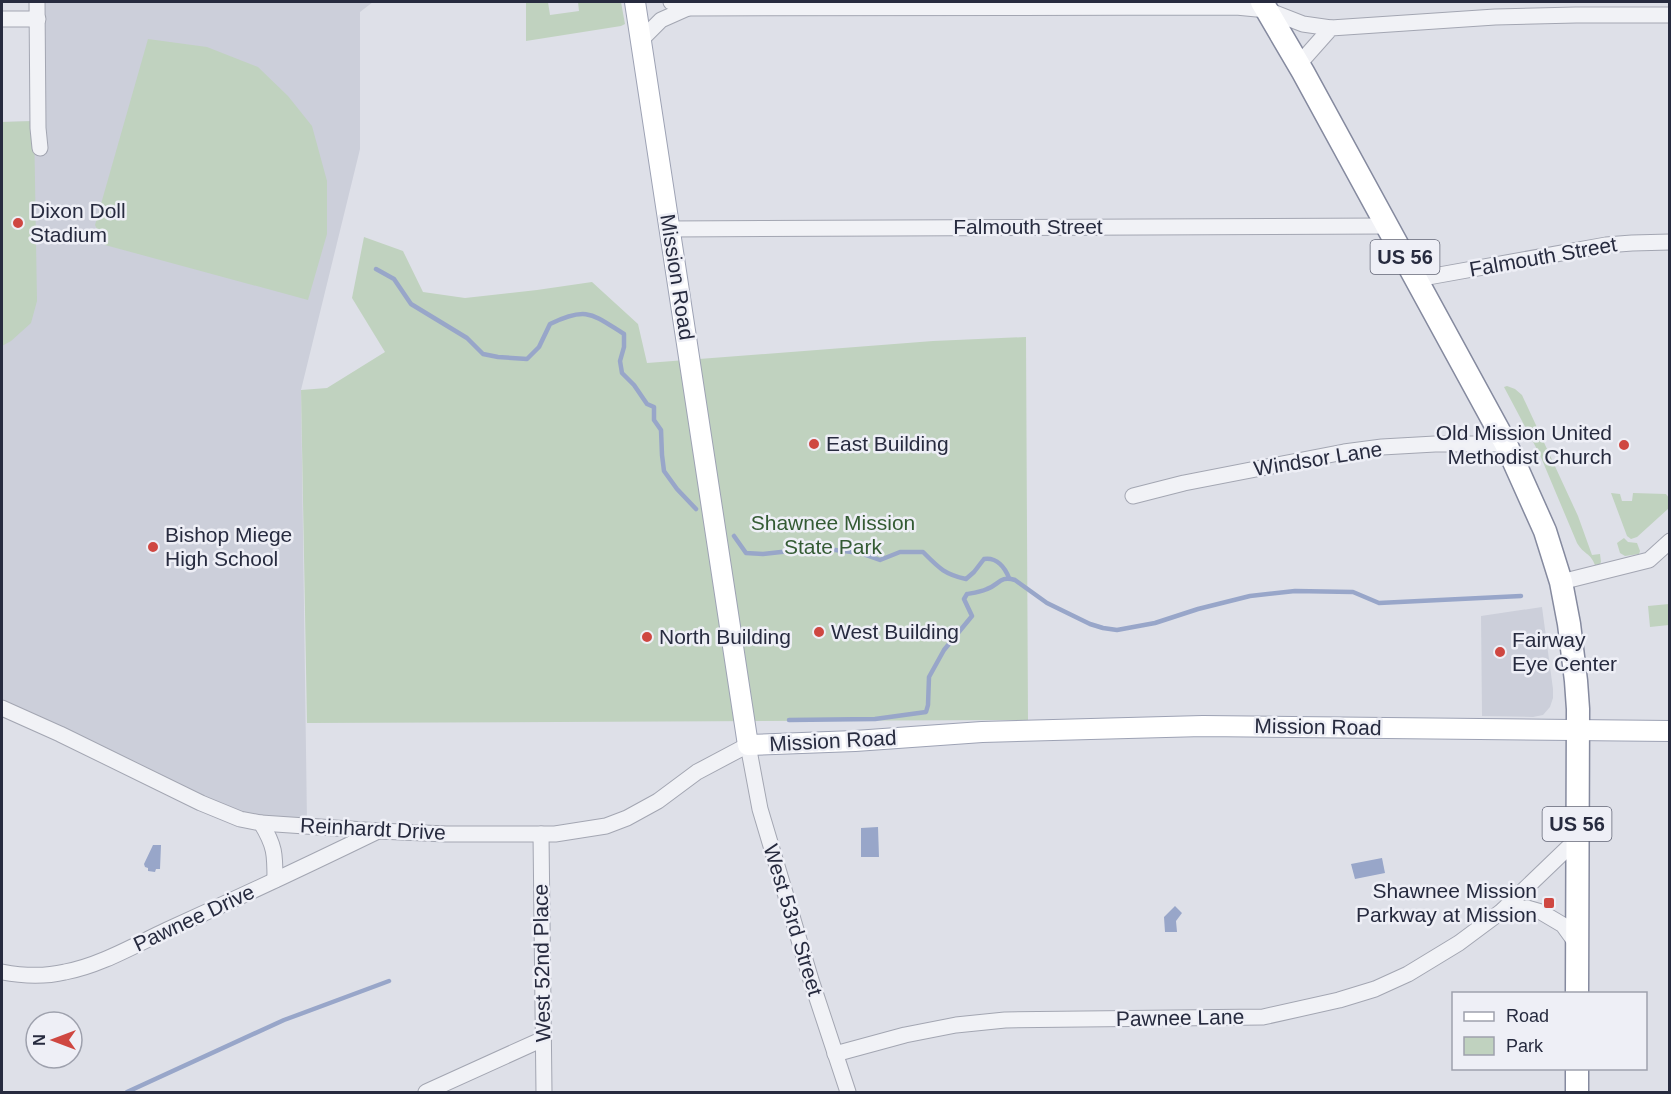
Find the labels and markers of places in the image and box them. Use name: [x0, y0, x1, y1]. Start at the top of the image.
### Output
place label: Dixon Doll Stadium: [30, 199, 126, 246]
marker: Dixon Doll Stadium: [11, 216, 25, 230]
place label: Old Mission United Methodist Church: [1436, 421, 1612, 468]
place label: East Building: [826, 432, 949, 455]
marker: East Building: [807, 437, 821, 451]
marker: Old Mission United Methodist Church: [1617, 438, 1631, 452]
place label: Bishop Miege High School: [165, 523, 292, 570]
marker: Bishop Miege High School: [146, 540, 160, 554]
place label: West Building: [831, 620, 959, 643]
place label: North Building: [659, 625, 791, 648]
marker: West Building: [812, 625, 826, 639]
place label: Fairway Eye Center: [1512, 628, 1617, 675]
marker: North Building: [640, 630, 654, 644]
marker: Fairway Eye Center: [1493, 645, 1507, 659]
place label: Shawnee Mission Parkway at Mission: [1356, 879, 1537, 926]
marker: Shawnee Mission Parkway at Mission: [1542, 896, 1556, 910]

